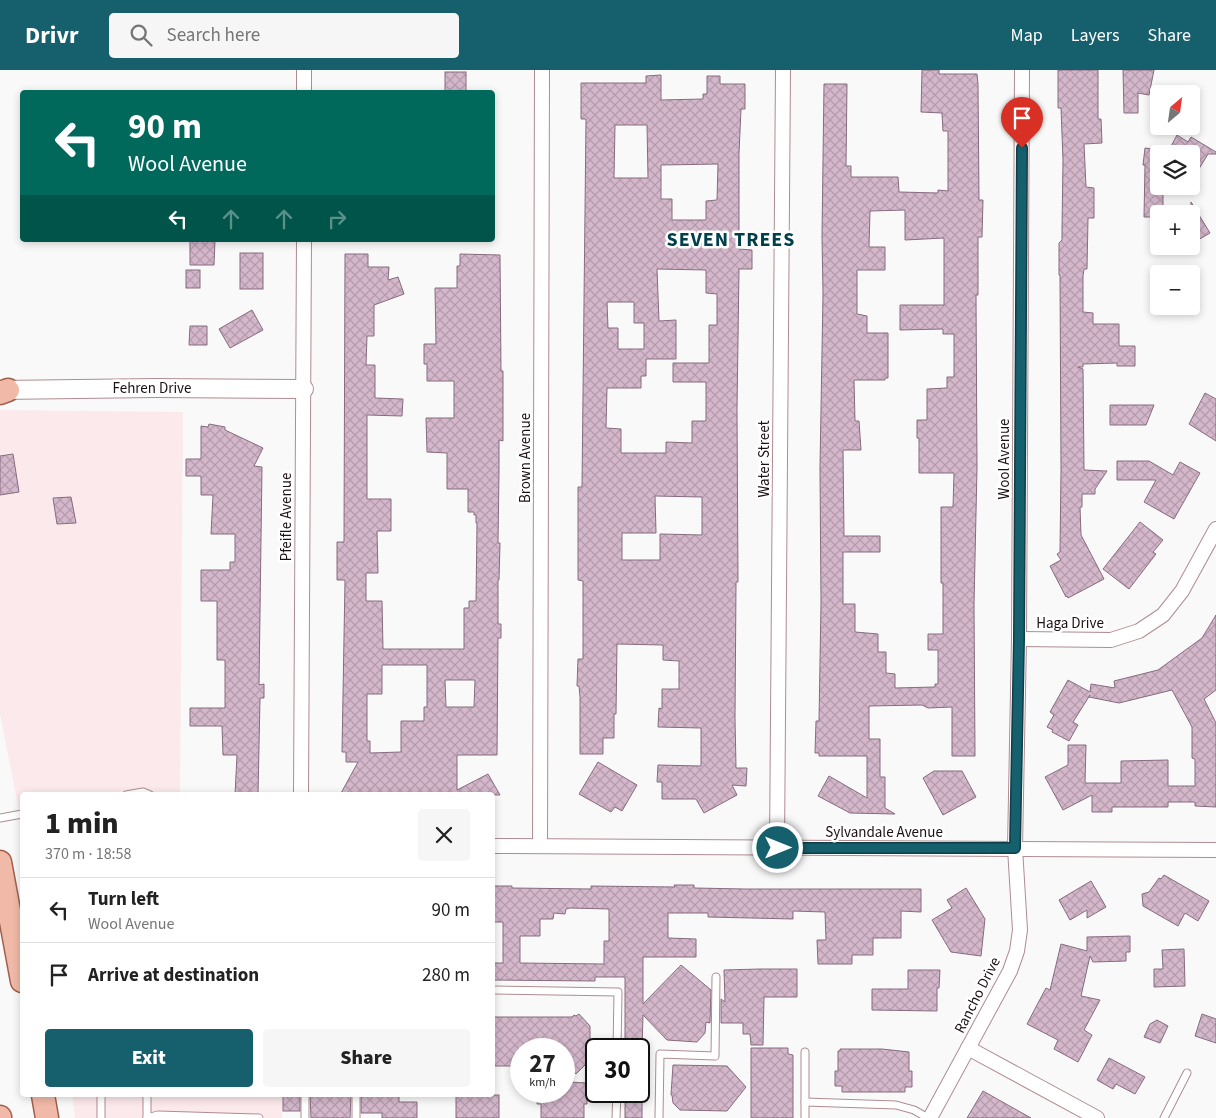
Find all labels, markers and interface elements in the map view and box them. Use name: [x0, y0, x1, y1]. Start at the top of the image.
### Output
search box: [109, 13, 459, 58]
text: Drivr: [25, 18, 79, 53]
icon: search: [127, 21, 155, 49]
text: Search here: [167, 22, 260, 49]
text: Map: [1011, 23, 1043, 48]
text: Layers: [1071, 23, 1120, 48]
text: Share: [1148, 23, 1191, 48]
north arrow: [1150, 85, 1200, 135]
map controls: [1150, 85, 1200, 315]
pin: [1001, 97, 1043, 148]
text: 90 m: [128, 102, 202, 152]
icon: arrive: [1008, 104, 1036, 132]
icon: left: [45, 110, 110, 175]
button: layers: [1150, 145, 1200, 195]
text: Wool Avenue: [128, 148, 247, 180]
icon: left: [164, 205, 192, 233]
icon: ahead: [217, 205, 245, 233]
icon: ahead: [270, 205, 298, 233]
icon: right: [323, 205, 351, 233]
button: +: [1150, 205, 1200, 255]
district label: SEVEN TREES: [667, 226, 795, 254]
button: −: [1150, 265, 1200, 315]
street label: Fehren Drive: [112, 378, 192, 399]
street label: Brown Avenue: [515, 413, 536, 503]
street label: Wool Avenue: [994, 418, 1015, 500]
street label: Water Street: [754, 421, 775, 498]
street label: Pfeifle Avenue: [276, 473, 297, 561]
street label: Haga Drive: [1036, 613, 1104, 634]
text: 1 min: [45, 802, 119, 845]
button: close: [418, 809, 470, 861]
position arrow: [751, 821, 803, 873]
street label: Sylvandale Avenue: [825, 822, 943, 843]
text: 370 m · 18:58: [45, 843, 132, 865]
text: Turn left: [88, 886, 159, 913]
icon: left: [45, 896, 73, 924]
text: 90 m: [432, 897, 470, 924]
text: Wool Avenue: [88, 913, 175, 935]
street label: Rancho Drive: [949, 954, 1006, 1037]
icon: arrive: [45, 961, 73, 989]
text: Arrive at destination: [88, 962, 259, 989]
text: 280 m: [422, 962, 470, 989]
button: Exit: [45, 1029, 253, 1087]
button: Share: [263, 1029, 470, 1087]
speed limit sign: 30: [585, 1038, 650, 1103]
text: 27: [529, 1046, 556, 1082]
text: km/h: [529, 1074, 556, 1091]

